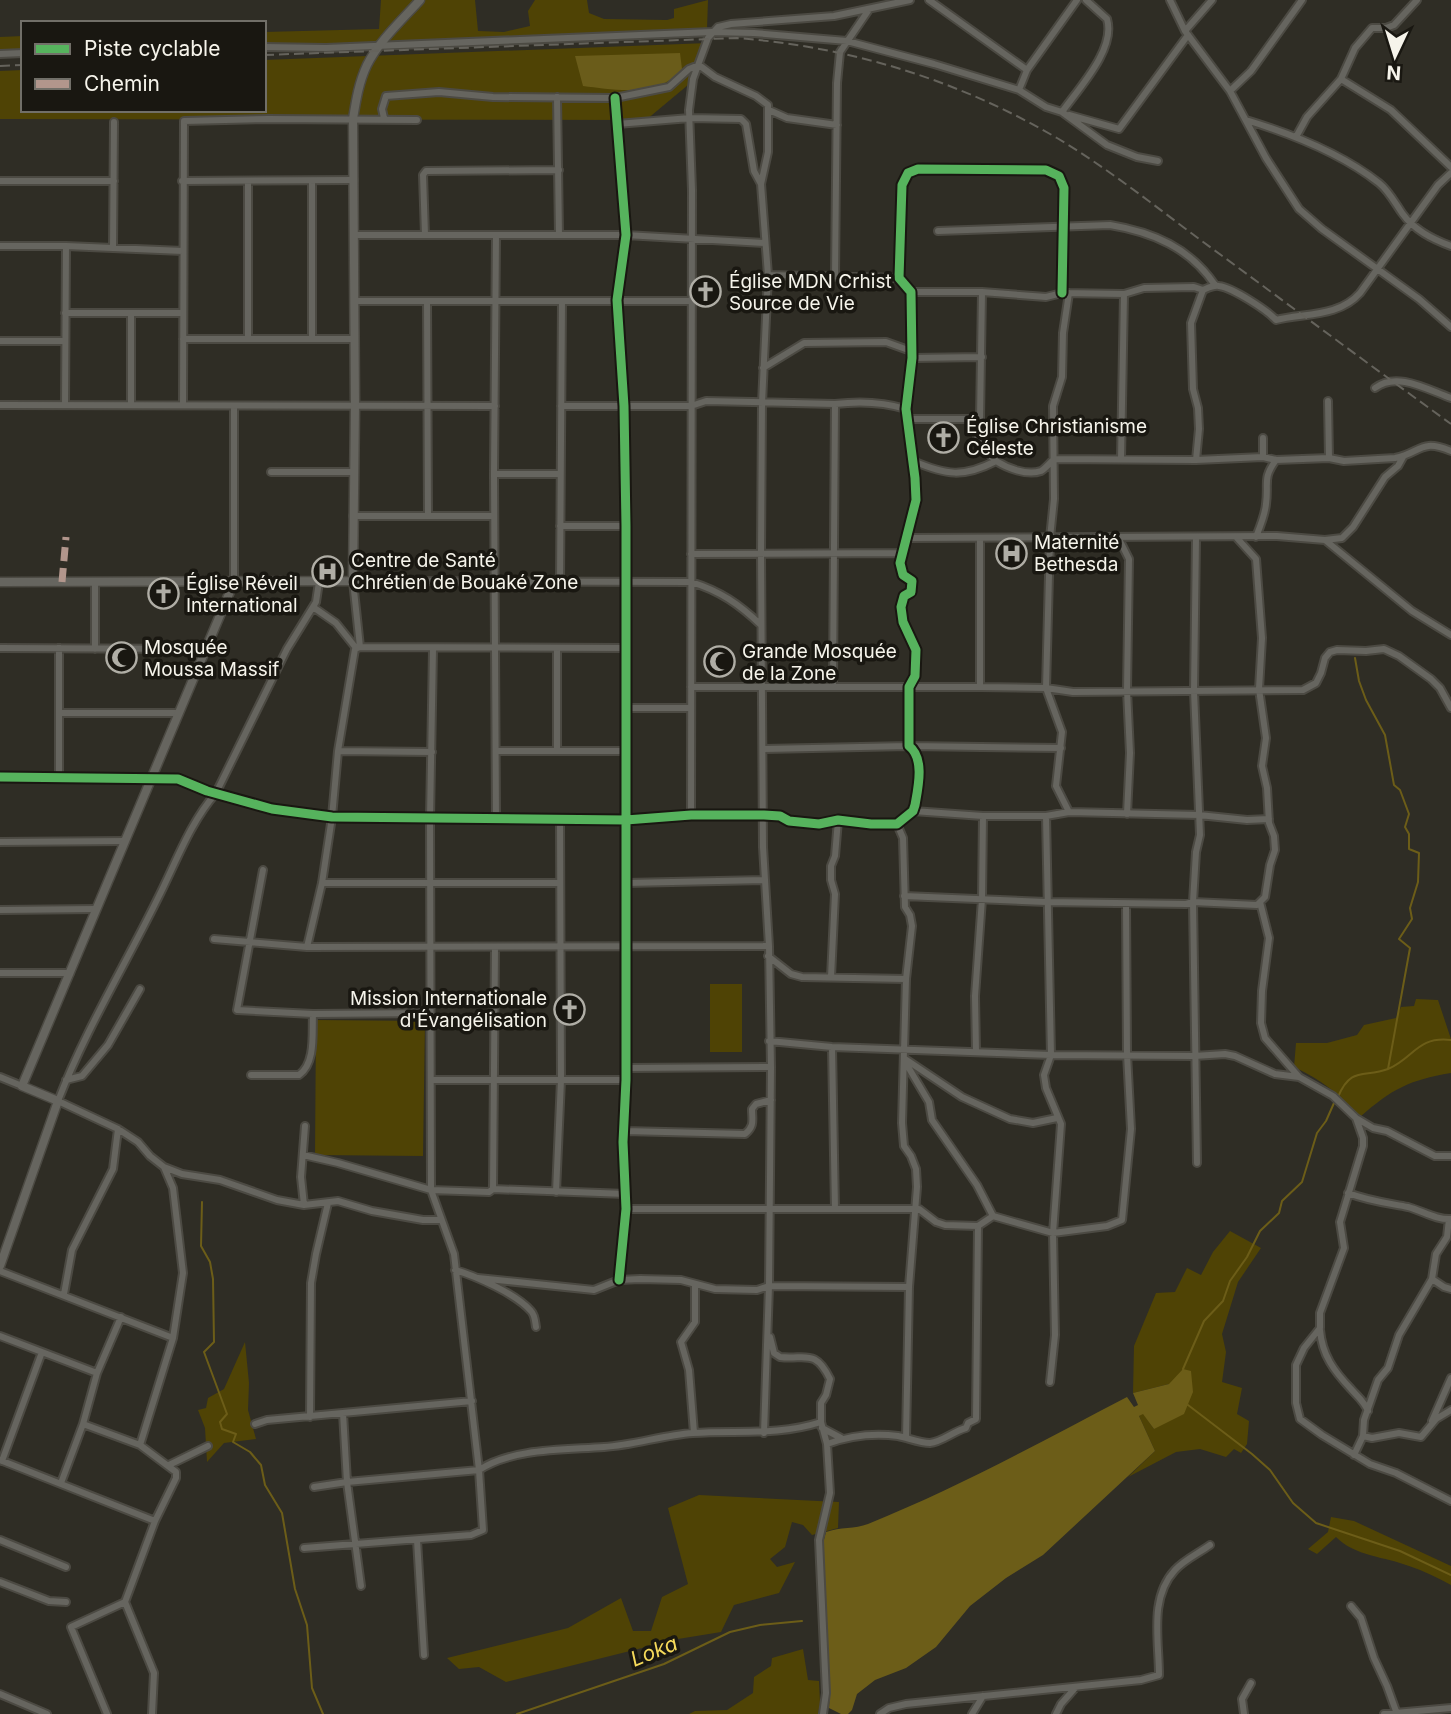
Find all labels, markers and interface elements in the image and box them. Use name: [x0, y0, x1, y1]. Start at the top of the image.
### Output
legend: [21, 21, 266, 112]
north arrow: [1360, 21, 1430, 91]
text: Piste cyclable: [84, 36, 220, 61]
text: N: [1386, 60, 1402, 84]
text: Chemin: [84, 71, 160, 96]
place label: Église MDN Crhist Source de Vie: [729, 269, 892, 315]
church icon: Église MDN Crhist Source de Vie: [689, 275, 723, 309]
place label: Église Christianisme Céleste: [966, 414, 1147, 460]
church icon: Église Christianisme Céleste: [926, 420, 960, 454]
place label: Maternité Bethesda: [1034, 531, 1119, 576]
hospital icon: Maternité Bethesda: [994, 536, 1028, 570]
place label: Centre de Santé Chrétien de Bouaké Zone: [351, 549, 578, 594]
hospital icon: Centre de Santé Chrétien de Bouaké Zone: [311, 554, 345, 588]
place label: Église Réveil International: [186, 571, 298, 617]
church icon: Église Réveil International: [146, 577, 180, 611]
place label: Mosquée Moussa Massif: [144, 636, 279, 681]
place label: Grande Mosquée de la Zone: [742, 640, 897, 685]
mosque icon: Mosquée Moussa Massif: [104, 641, 138, 675]
mosque icon: Grande Mosquée de la Zone: [702, 645, 736, 679]
place label: Mission Internationale d'Évangélisation: [350, 987, 547, 1032]
church icon: Mission Internationale d'Évangélisation: [553, 992, 587, 1026]
water label: Loka: [627, 1630, 681, 1672]

